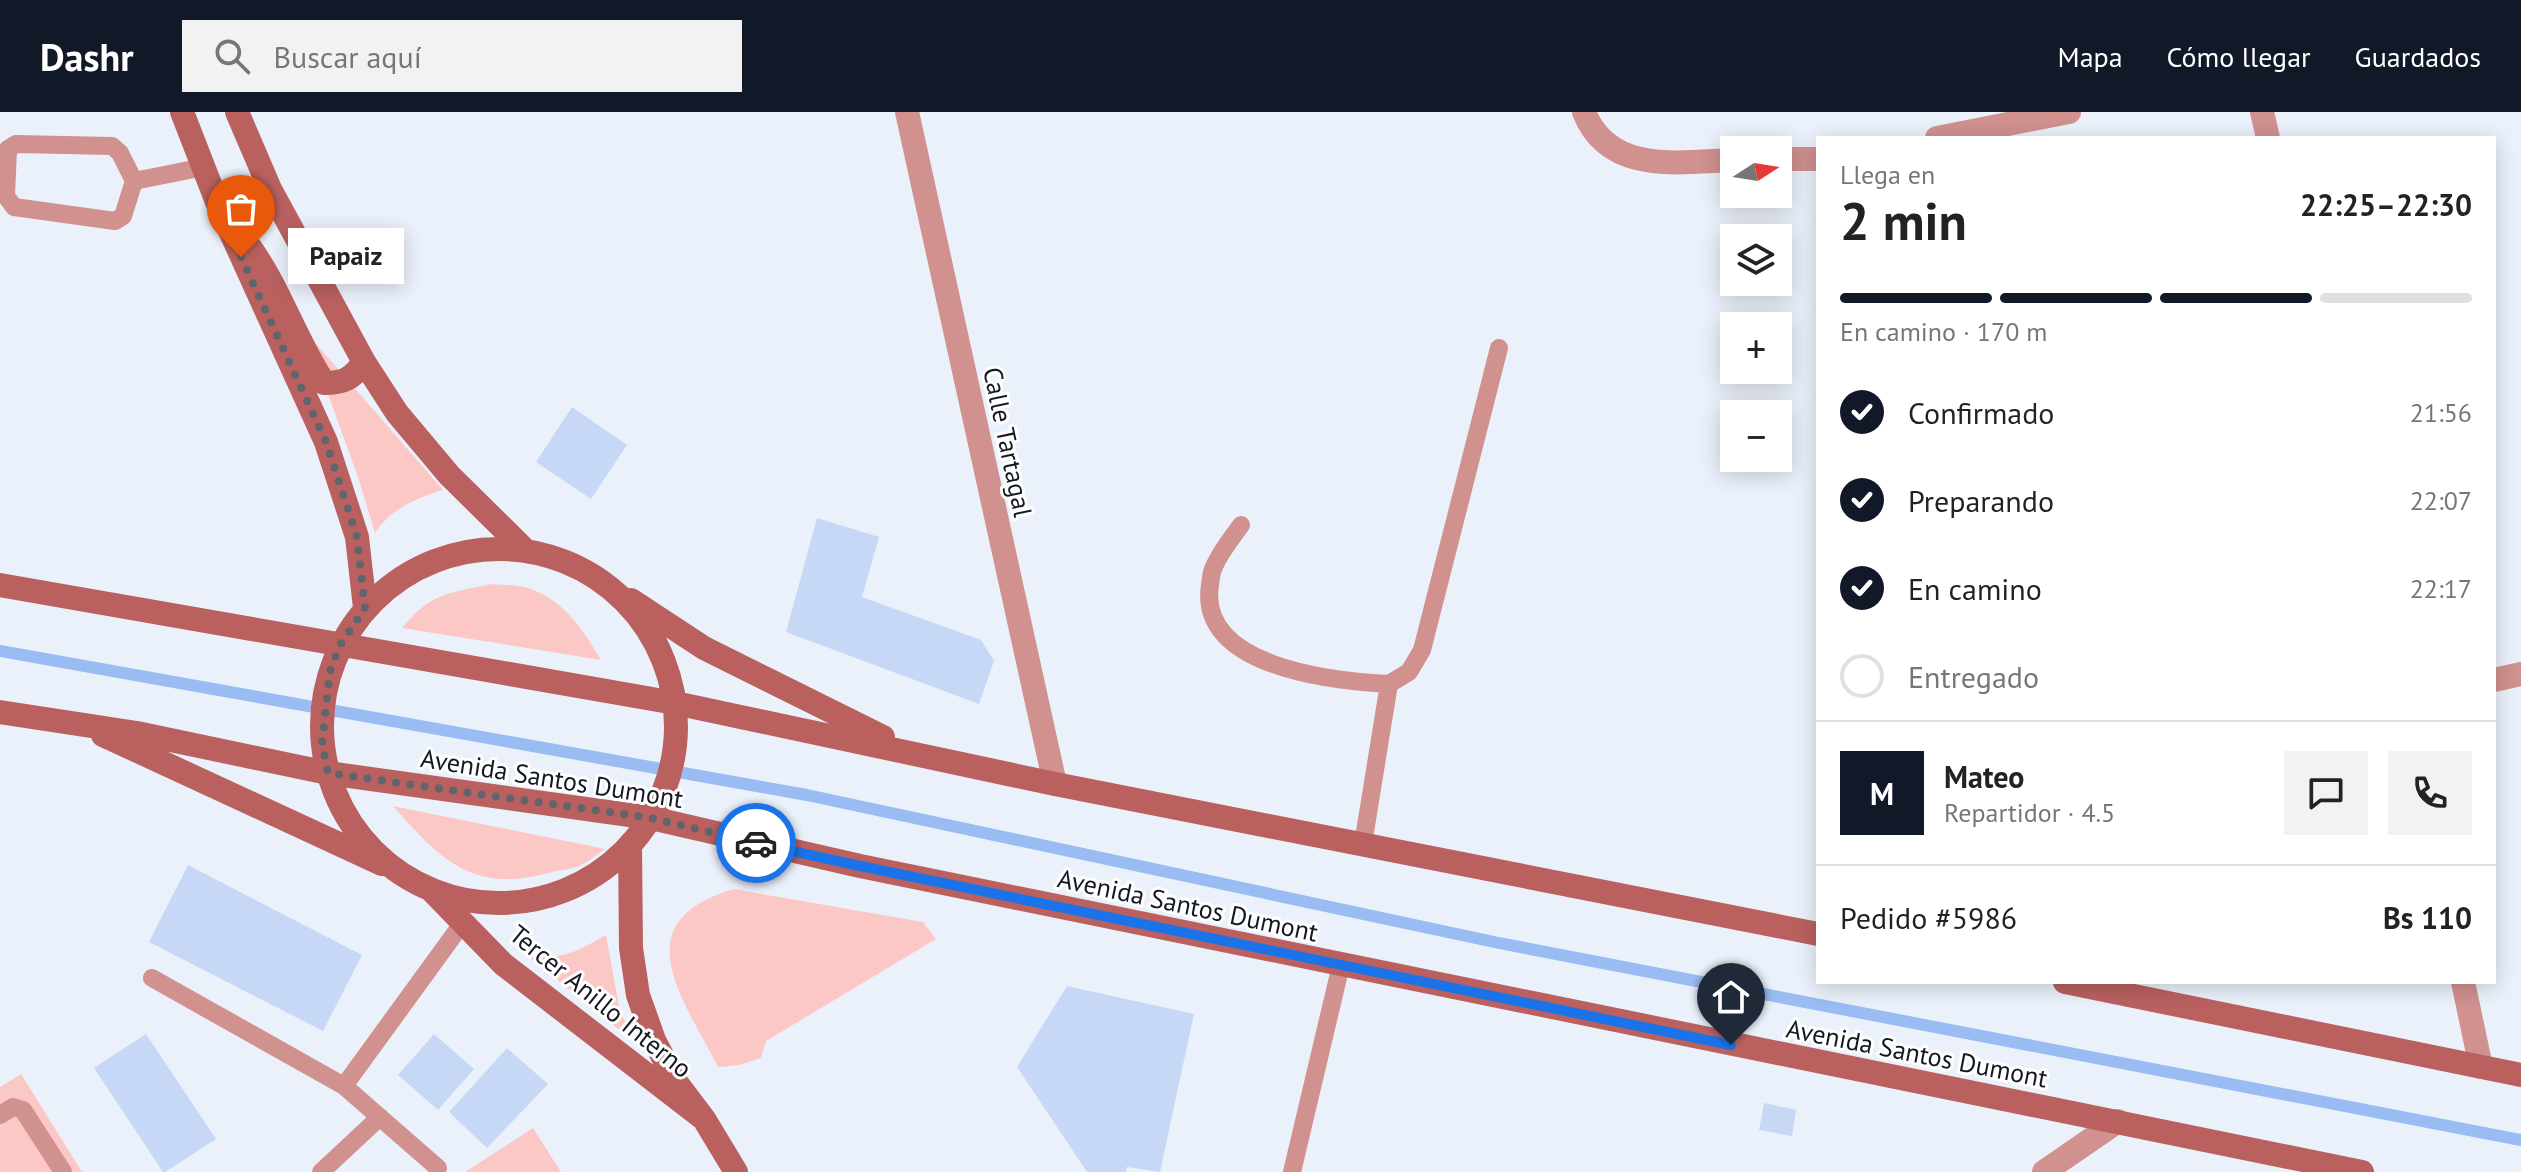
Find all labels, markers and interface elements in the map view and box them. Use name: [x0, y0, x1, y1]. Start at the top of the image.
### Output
search box: [182, 20, 742, 92]
text: Dashr: [40, 32, 134, 81]
icon: search: [210, 34, 254, 78]
text: Buscar aquí: [274, 37, 422, 76]
text: Mapa: [2058, 38, 2123, 75]
text: Cómo llegar: [2167, 38, 2311, 75]
text: Guardados: [2355, 38, 2481, 75]
north arrow: [1720, 136, 1792, 208]
map controls: [1720, 136, 1792, 472]
text: Llega en: [1840, 158, 1935, 191]
pin: [207, 175, 275, 257]
text: 22:25–22:30: [2300, 185, 2472, 224]
icon: bag: [219, 187, 263, 231]
text: 2 min: [1840, 187, 1967, 254]
button: layers: [1720, 224, 1792, 296]
callout: Papaiz: [289, 229, 405, 285]
text: Papaiz: [310, 239, 382, 272]
button: +: [1720, 312, 1792, 384]
text: En camino · 170 m: [1840, 315, 2047, 348]
street label: Calle Tartagal: [976, 364, 1040, 520]
icon: check: [1840, 390, 1884, 434]
text: Confirmado: [1908, 393, 2054, 432]
text: 21:56: [2410, 396, 2472, 429]
button: −: [1720, 400, 1792, 472]
icon: check: [1840, 478, 1884, 522]
text: Preparando: [1908, 481, 2054, 520]
text: 22:07: [2410, 484, 2472, 517]
icon: check: [1840, 566, 1884, 610]
text: En camino: [1908, 569, 2042, 608]
text: 22:17: [2410, 572, 2472, 605]
text: Entregado: [1908, 657, 2039, 696]
street label: Avenida Santos Dumont: [418, 741, 686, 815]
button: chat: [2284, 751, 2368, 835]
button: phone: [2388, 751, 2472, 835]
text: Mateo: [1944, 757, 2024, 796]
text: M: [1870, 774, 1894, 813]
text: Repartidor · 4.5: [1944, 796, 2115, 829]
courier: [716, 803, 796, 883]
icon: car: [734, 821, 778, 865]
street label: Avenida Santos Dumont: [1055, 861, 1321, 949]
text: Pedido #5986: [1840, 898, 2017, 937]
text: Bs 110: [2383, 898, 2472, 937]
street label: Tercer Anillo Interno: [503, 917, 699, 1085]
pin: [1697, 963, 1765, 1045]
icon: home: [1709, 975, 1753, 1019]
street label: Avenida Santos Dumont: [1784, 1012, 2050, 1095]

